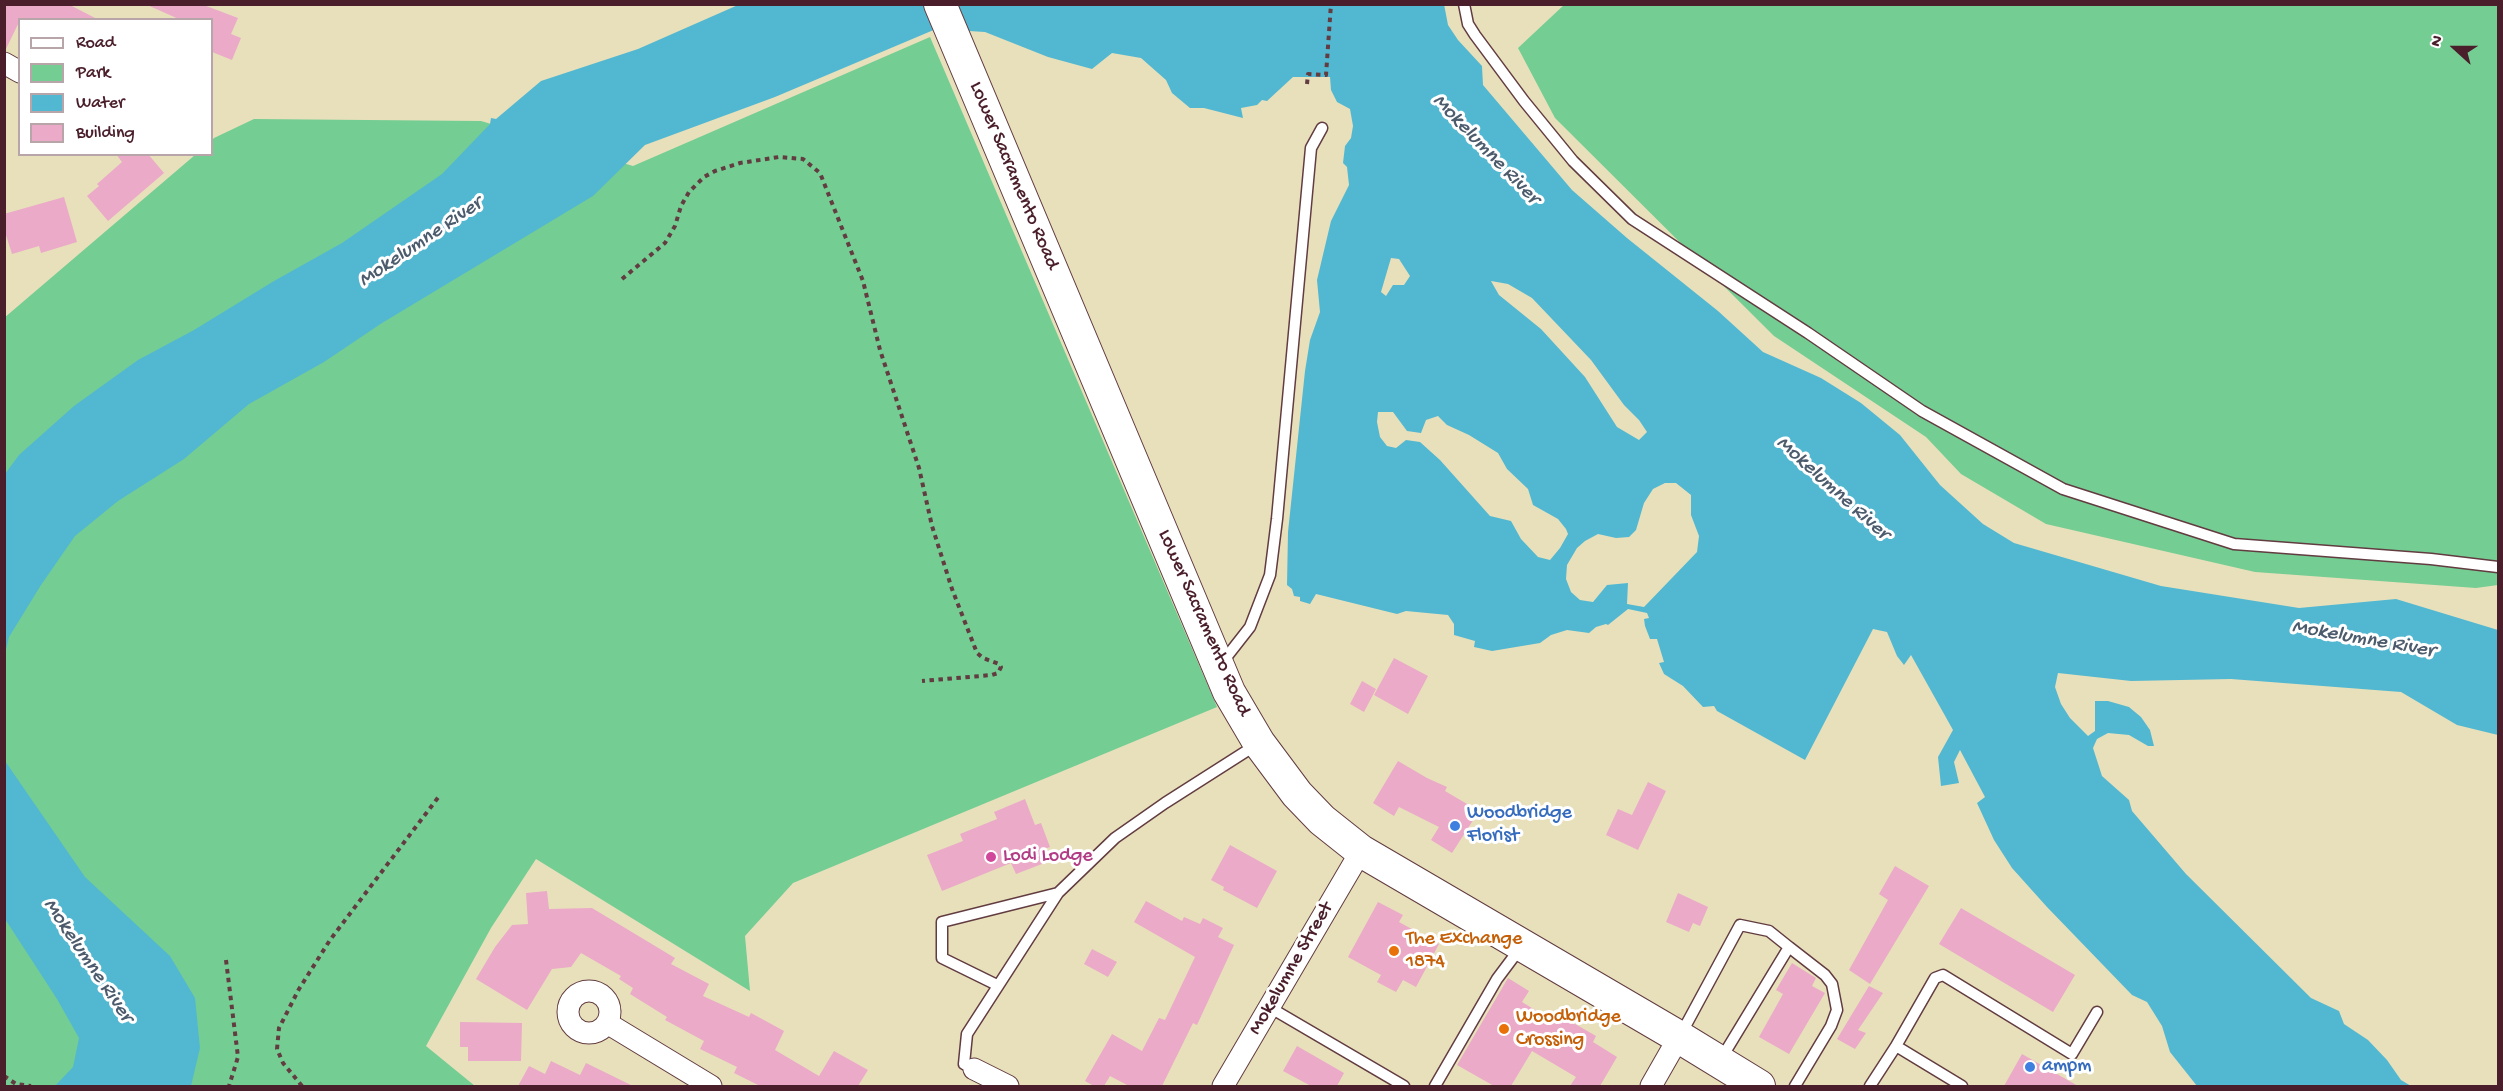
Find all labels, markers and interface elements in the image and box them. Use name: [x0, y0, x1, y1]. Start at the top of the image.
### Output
legend: [18, 18, 213, 156]
north arrow: [2425, 18, 2485, 78]
text: Road: [76, 33, 115, 54]
text: N: [2427, 33, 2448, 50]
text: Park: [76, 63, 110, 84]
street label: Lower Sacramento Road: [963, 78, 1063, 274]
water label: Mokelumne River: [1426, 89, 1544, 211]
text: Water: [76, 93, 124, 114]
text: Building: [76, 123, 135, 144]
water label: Mokelumne River: [354, 192, 488, 294]
water label: Mokelumne River: [1770, 431, 1894, 547]
street label: Lower Sacramento Road: [1151, 526, 1255, 720]
water label: Mokelumne River: [2290, 615, 2436, 665]
place label: Woodbridge Florist: [1467, 802, 1572, 849]
marker: Woodbridge Florist: [1448, 819, 1462, 833]
place label: Lodi Lodge: [1003, 845, 1093, 869]
marker: Lodi Lodge: [984, 850, 998, 864]
water label: Mokelumne River: [36, 894, 138, 1028]
street label: Mokelumne Street: [1244, 898, 1340, 1040]
place label: The Exchange 1874: [1406, 928, 1522, 975]
marker: The Exchange 1874: [1387, 944, 1401, 958]
place label: Woodbridge Crossing: [1516, 1006, 1621, 1053]
marker: Woodbridge Crossing: [1497, 1022, 1511, 1036]
place label: ampm: [2042, 1055, 2091, 1079]
marker: ampm: [2023, 1060, 2037, 1074]

